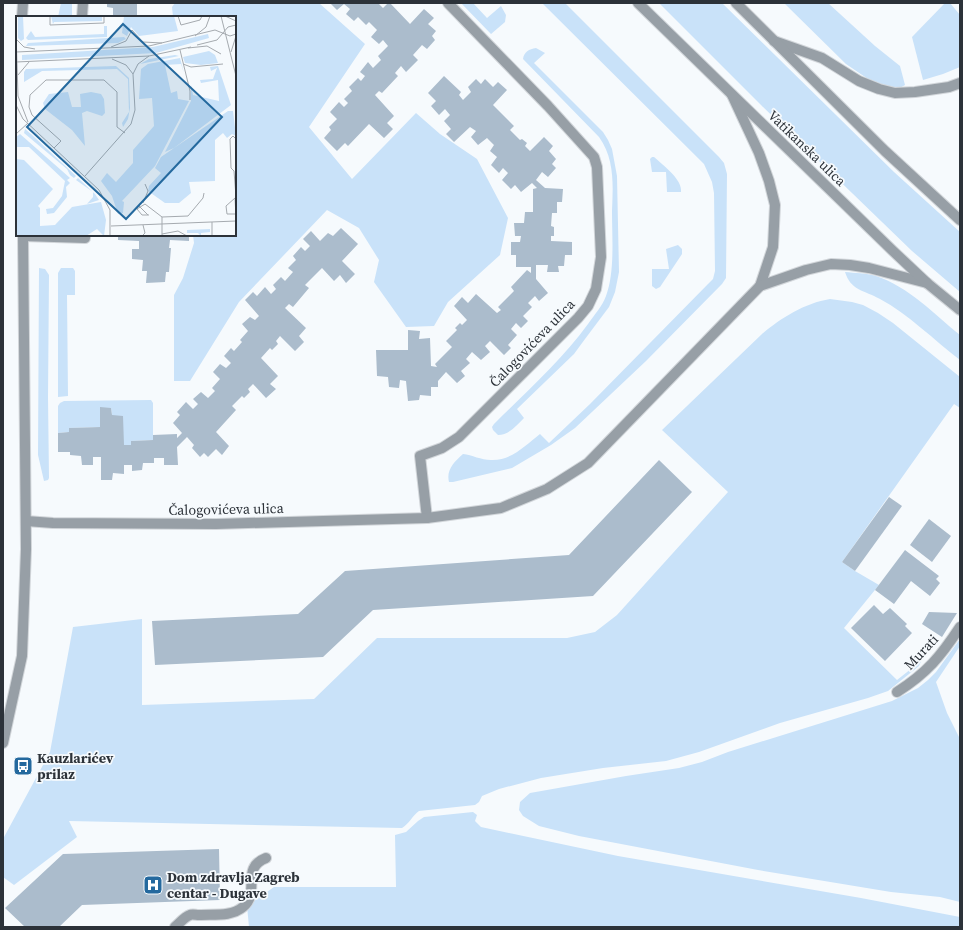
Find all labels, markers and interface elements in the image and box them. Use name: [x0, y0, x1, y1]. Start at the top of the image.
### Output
inset map: [16, 16, 236, 236]
street label: Vatikanska ulica: [763, 105, 851, 191]
street label: Čalogovićeva ulica: [485, 294, 580, 391]
street label: Čalogovićeva ulica: [168, 498, 285, 520]
street label: Murati: [899, 630, 943, 674]
place label: Kauzlarićev prilaz: [37, 748, 114, 784]
bus stop icon: Kauzlarićev prilaz: [12, 755, 34, 777]
place label: Dom zdravlja Zagreb centar - Dugave: [167, 867, 300, 903]
hospital icon: Dom zdravlja Zagreb centar - Dugave: [142, 874, 164, 896]

